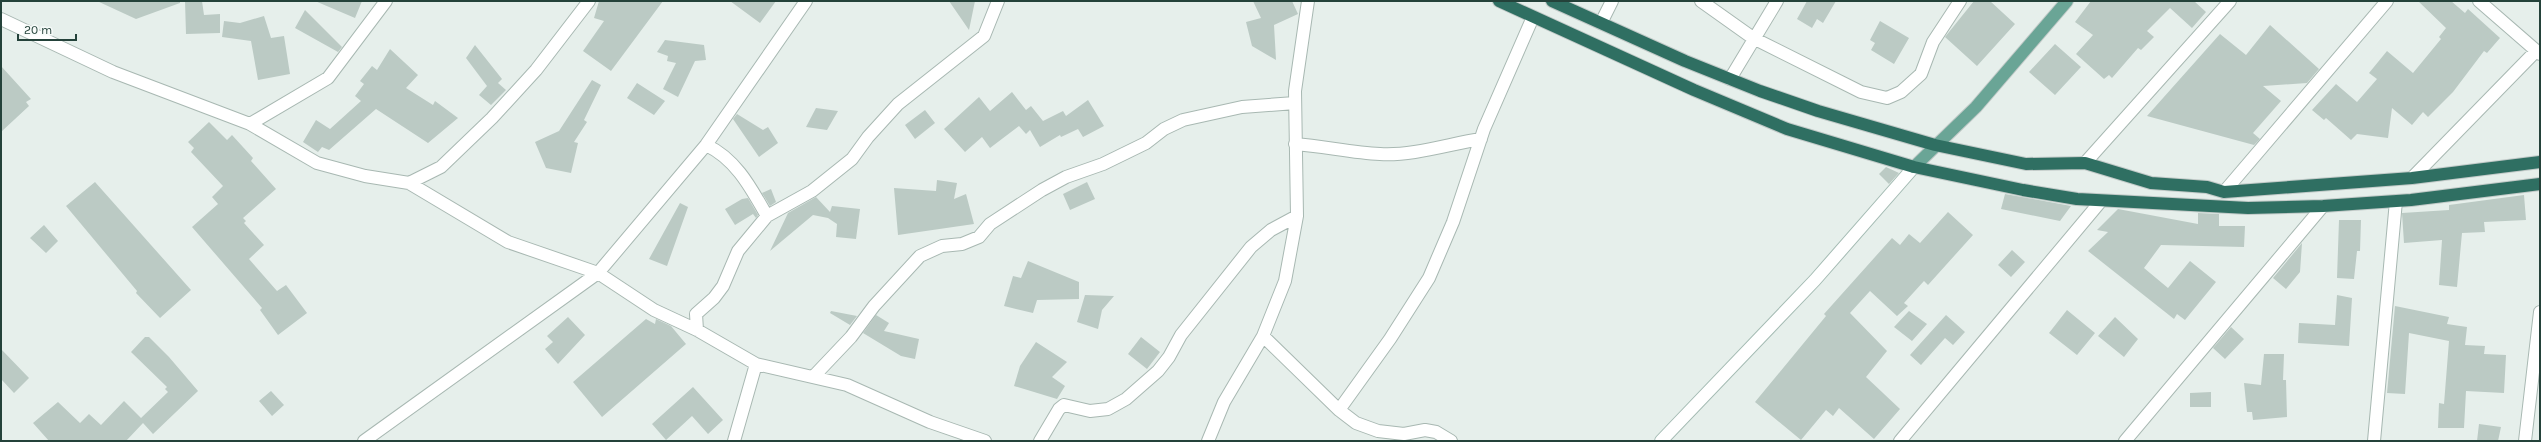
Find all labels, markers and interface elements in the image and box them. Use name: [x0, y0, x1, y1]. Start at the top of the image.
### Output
scale bar: [18, 16, 76, 42]
text: 20 m: [24, 23, 52, 37]

